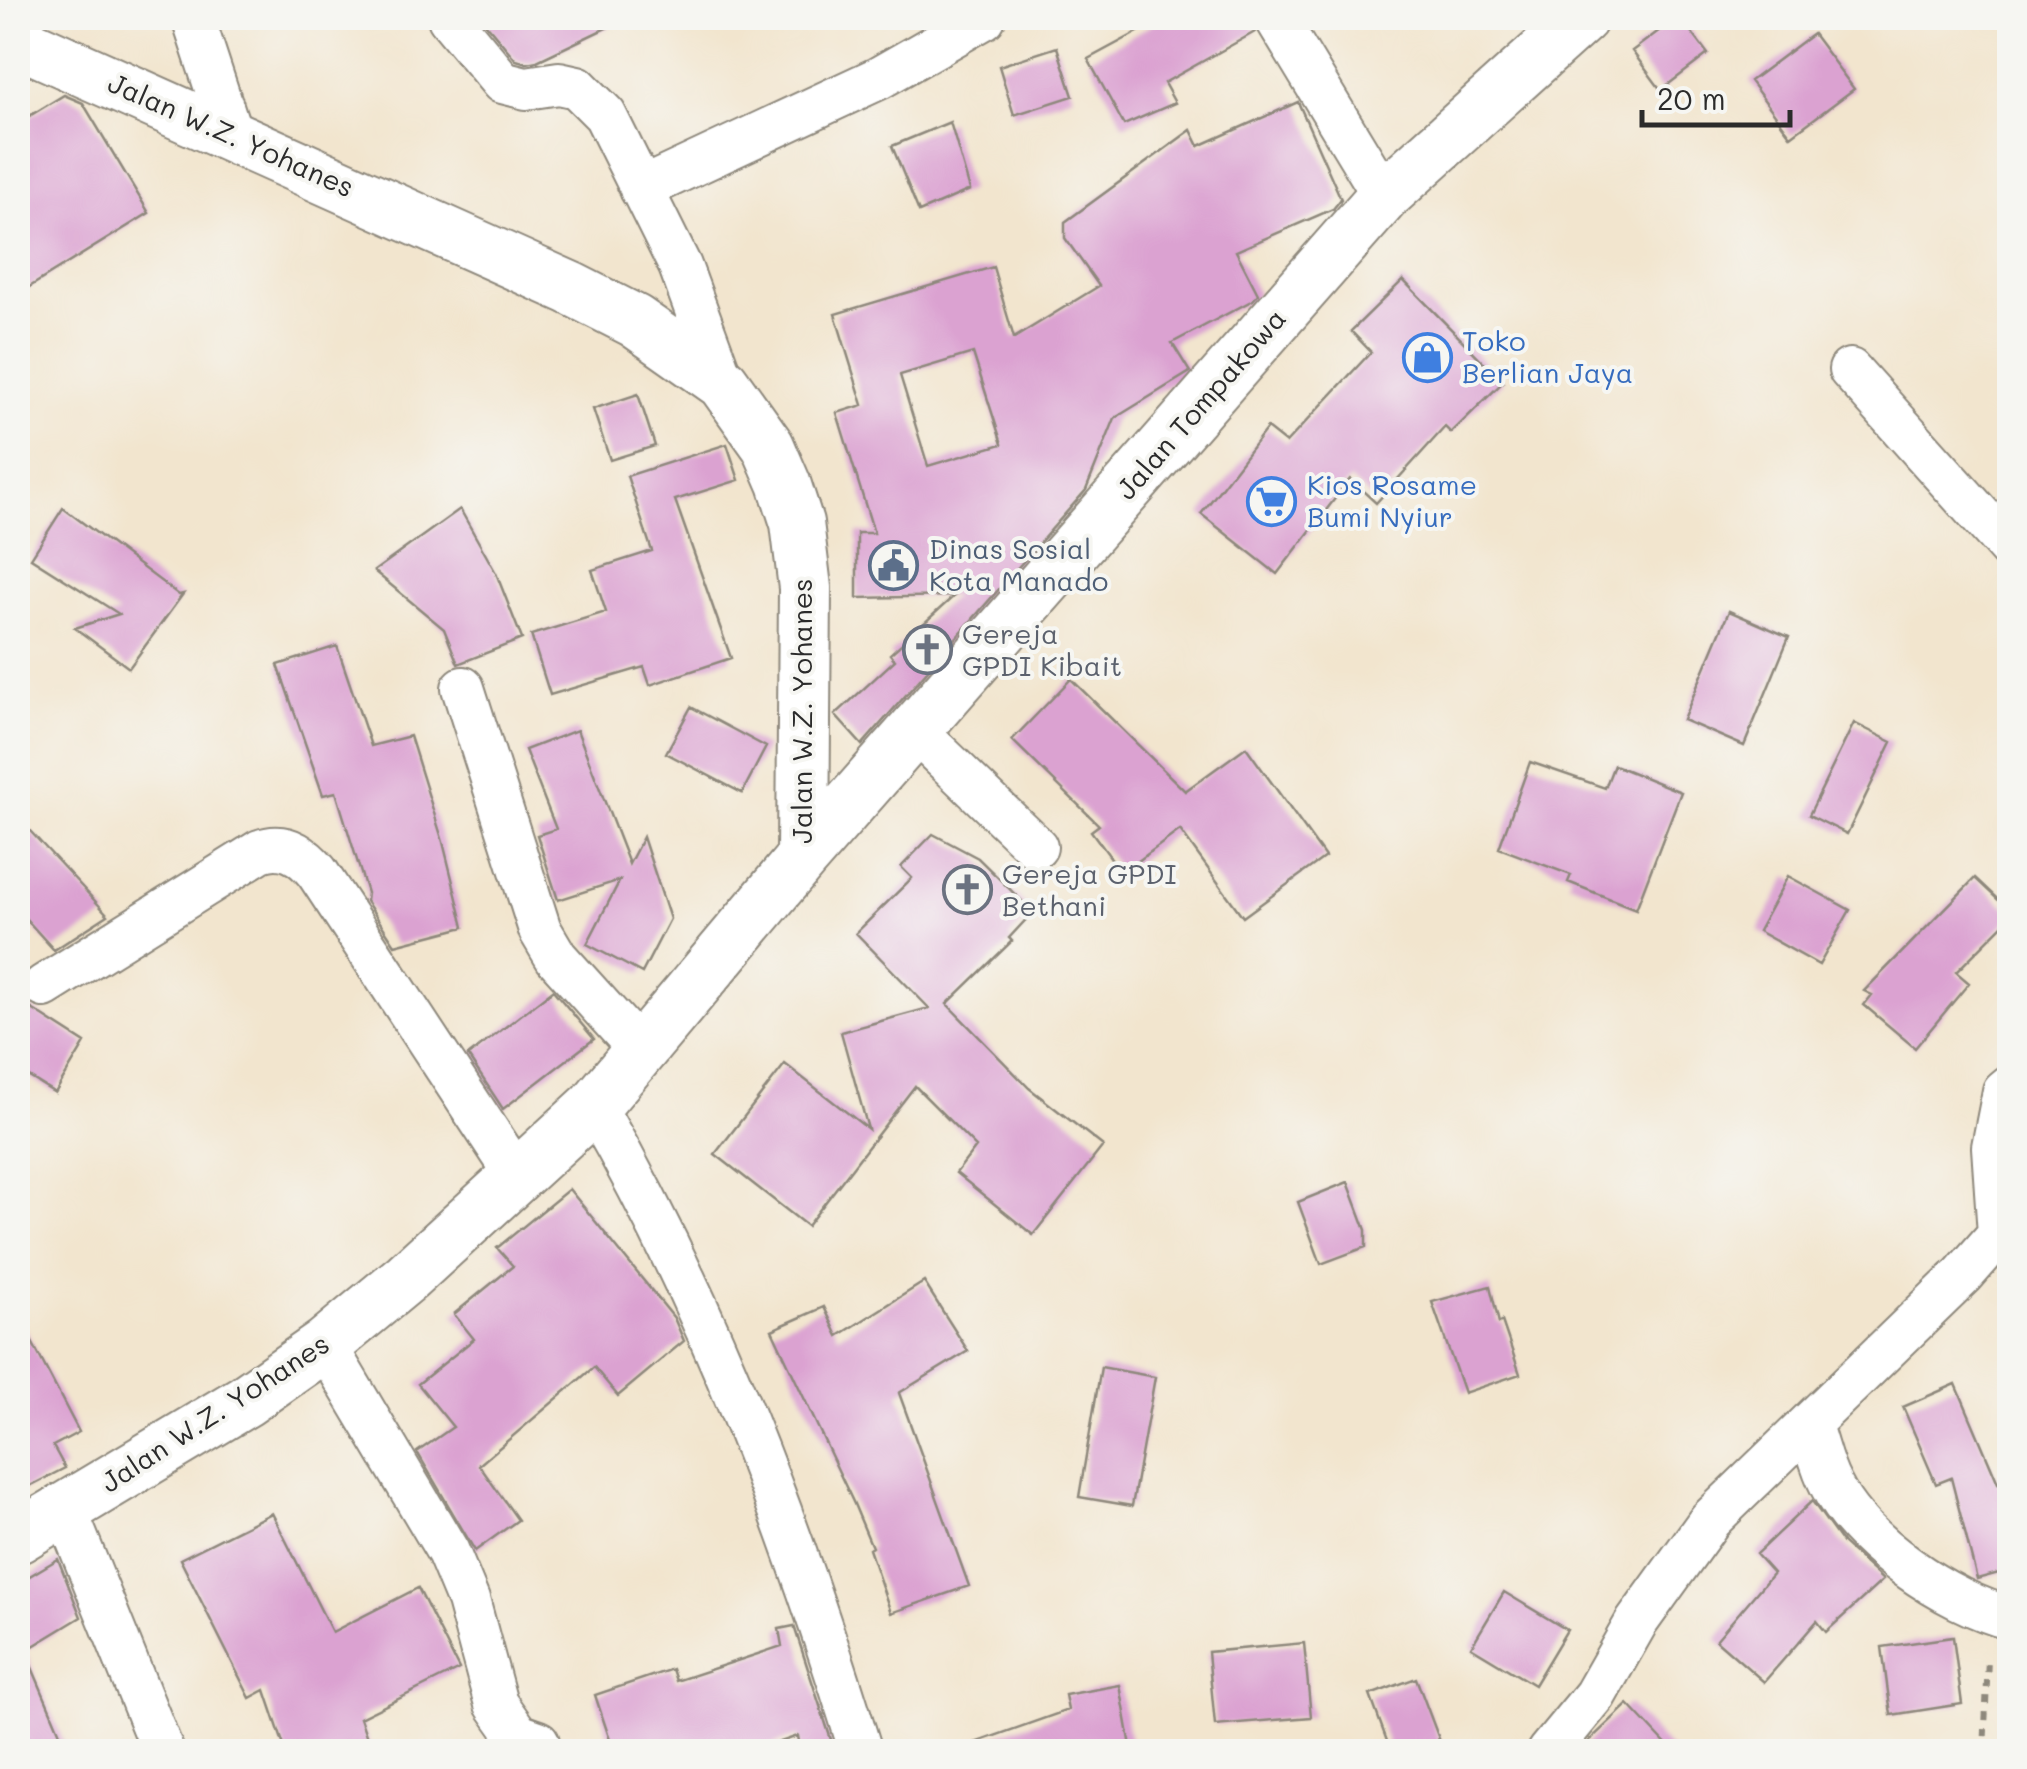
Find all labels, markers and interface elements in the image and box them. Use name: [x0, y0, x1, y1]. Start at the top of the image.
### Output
street label: Jalan W.Z. Yohanes: [103, 64, 360, 204]
scale bar: [1642, 65, 1790, 127]
text: 20 m: [1657, 78, 1726, 118]
street label: Jalan Tompakowa: [1107, 300, 1293, 506]
place label: Toko Berlian Jaya: [1462, 322, 1633, 390]
shop icon: Toko Berlian Jaya: [1401, 331, 1453, 383]
place label: Kios Rosame Bumi Nyiur: [1307, 466, 1477, 534]
supermarket icon: Kios Rosame Bumi Nyiur: [1246, 475, 1298, 527]
place label: Dinas Sosial Kota Manado: [929, 530, 1108, 598]
public building icon: Dinas Sosial Kota Manado: [868, 539, 920, 591]
street label: Jalan W.Z. Yohanes: [783, 578, 819, 844]
place label: Gereja GPDI Kibait: [962, 615, 1122, 683]
church icon: Gereja GPDI Kibait: [901, 624, 953, 676]
place label: Gereja GPDI Bethani: [1002, 855, 1177, 923]
church icon: Gereja GPDI Bethani: [941, 864, 993, 916]
street label: Jalan W.Z. Yohanes: [93, 1325, 336, 1500]

